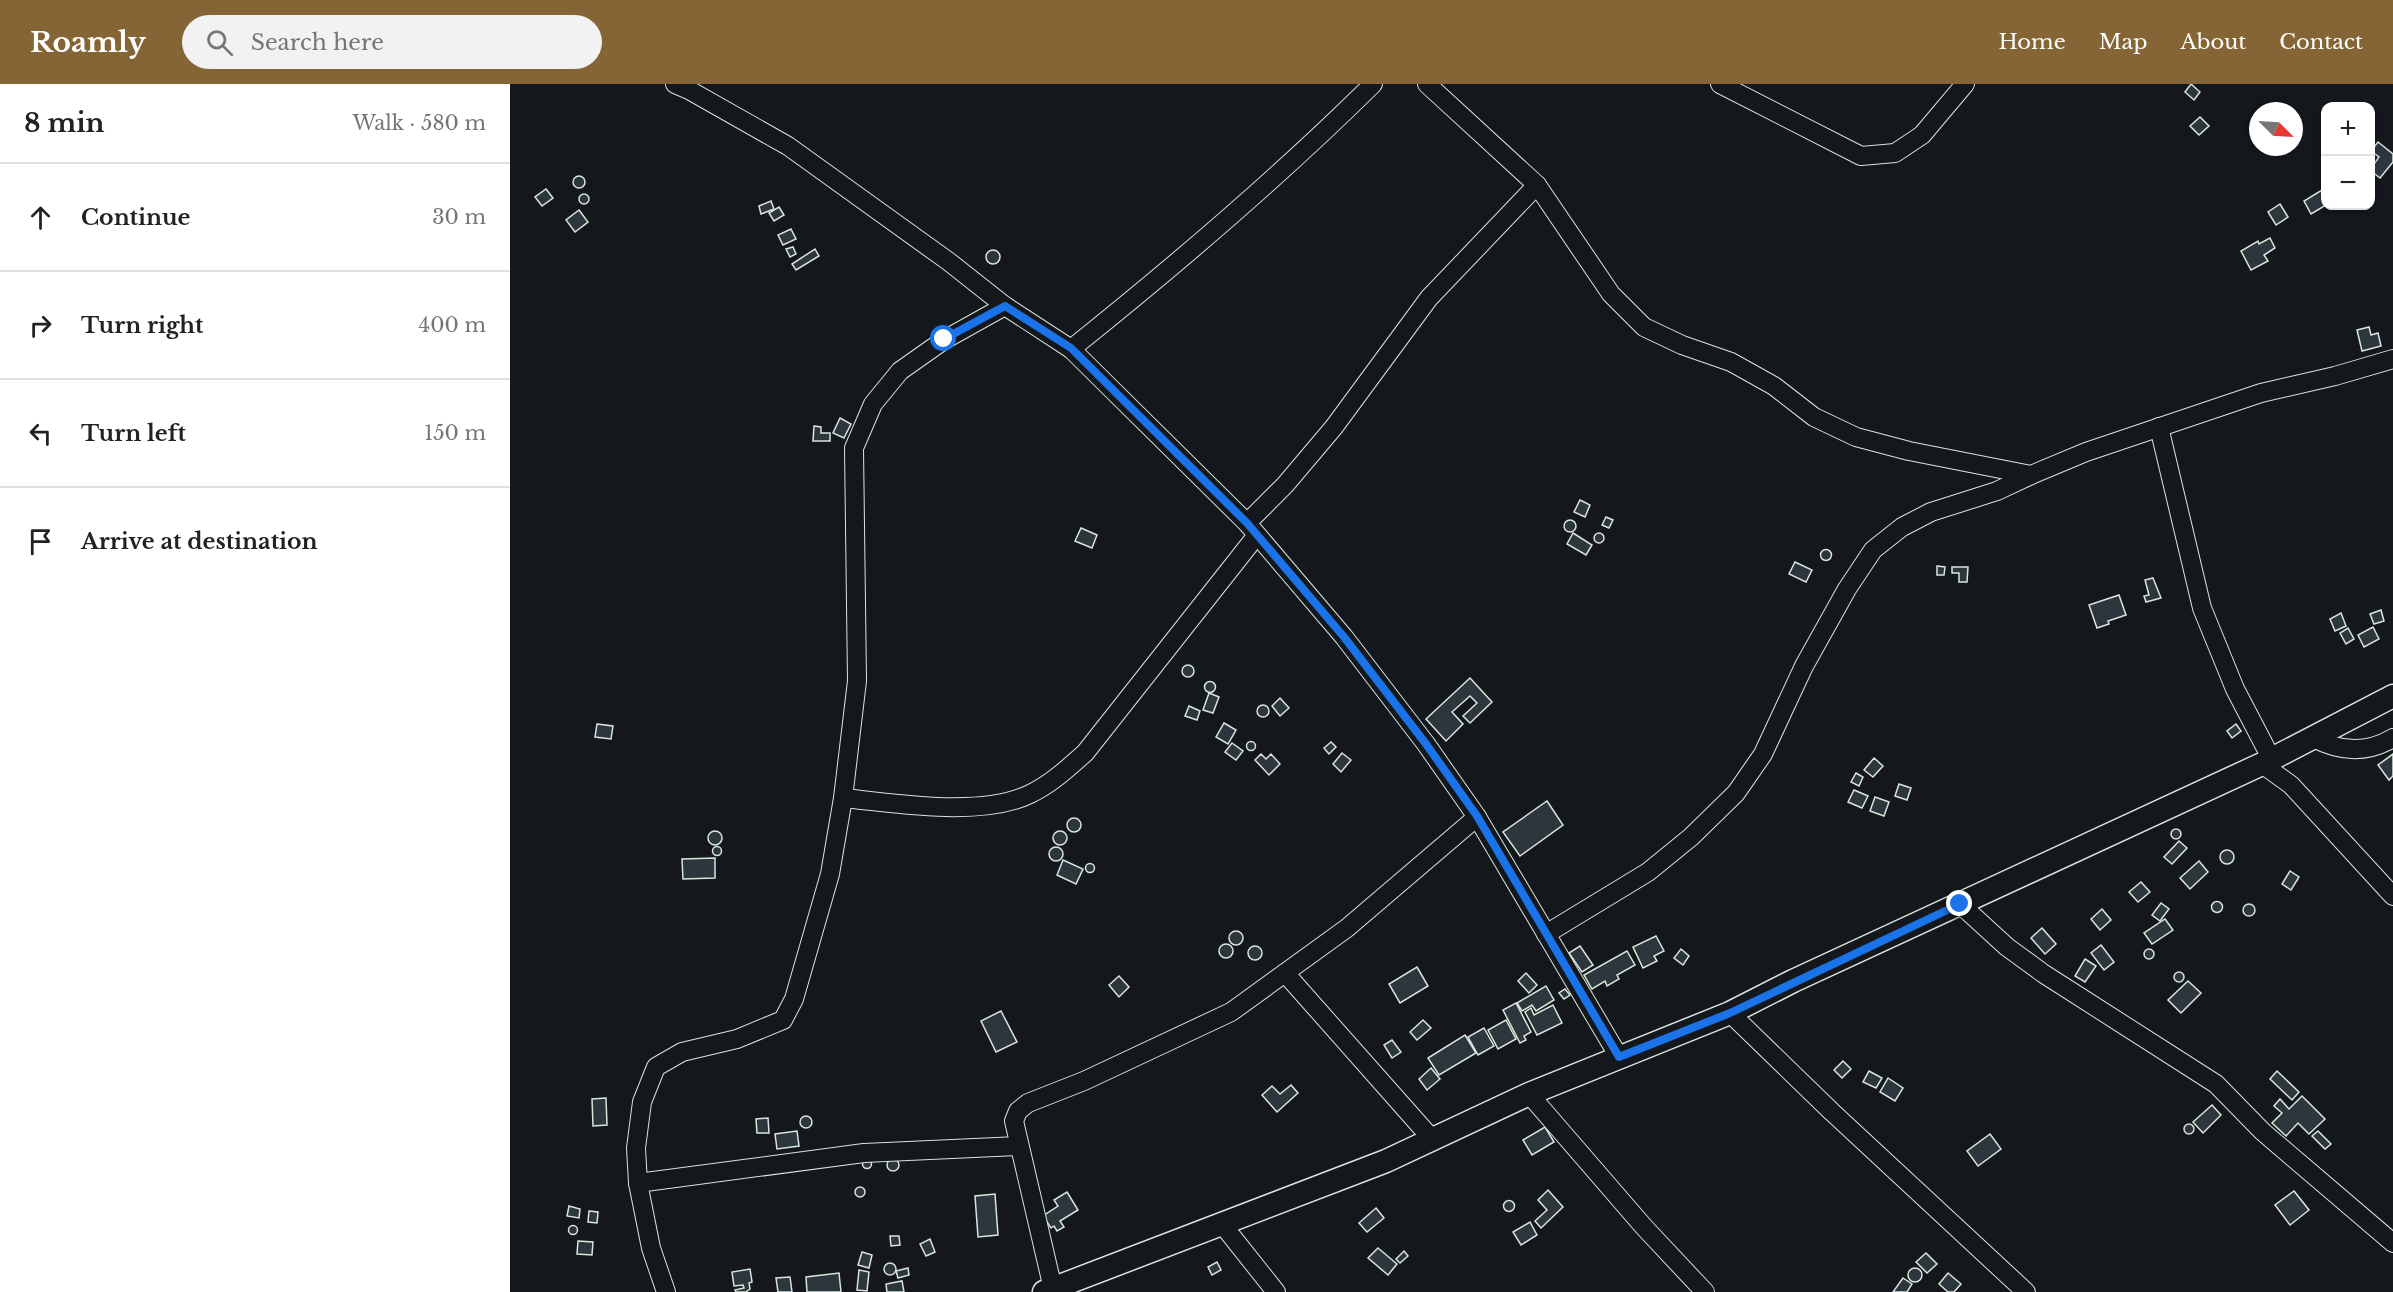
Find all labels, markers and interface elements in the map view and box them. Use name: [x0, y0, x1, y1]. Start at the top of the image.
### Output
search box: [182, 15, 602, 69]
text: Roamly: [30, 25, 146, 60]
icon: search: [203, 26, 236, 59]
text: Search here: [251, 29, 384, 56]
text: Home: [1999, 29, 2066, 55]
text: Map: [2099, 29, 2147, 55]
text: About: [2180, 29, 2246, 55]
text: Contact: [2279, 29, 2363, 55]
north arrow: [2249, 102, 2303, 156]
map controls: [2321, 102, 2375, 210]
button: +: [2321, 102, 2375, 156]
text: 8 min: [24, 107, 104, 139]
text: Walk · 580 m: [352, 111, 486, 135]
button: −: [2321, 156, 2375, 210]
icon: ahead: [24, 201, 57, 234]
text: Continue: [81, 204, 190, 231]
text: 30 m: [432, 205, 486, 229]
icon: right: [24, 309, 57, 342]
text: Turn right: [81, 312, 203, 339]
text: 400 m: [419, 313, 486, 337]
route start: [930, 325, 956, 351]
icon: left: [24, 417, 57, 450]
text: Turn left: [81, 420, 186, 447]
text: 150 m: [424, 421, 486, 445]
icon: arrive: [24, 525, 57, 558]
text: Arrive at destination: [81, 528, 318, 555]
route end: [1946, 890, 1972, 916]

